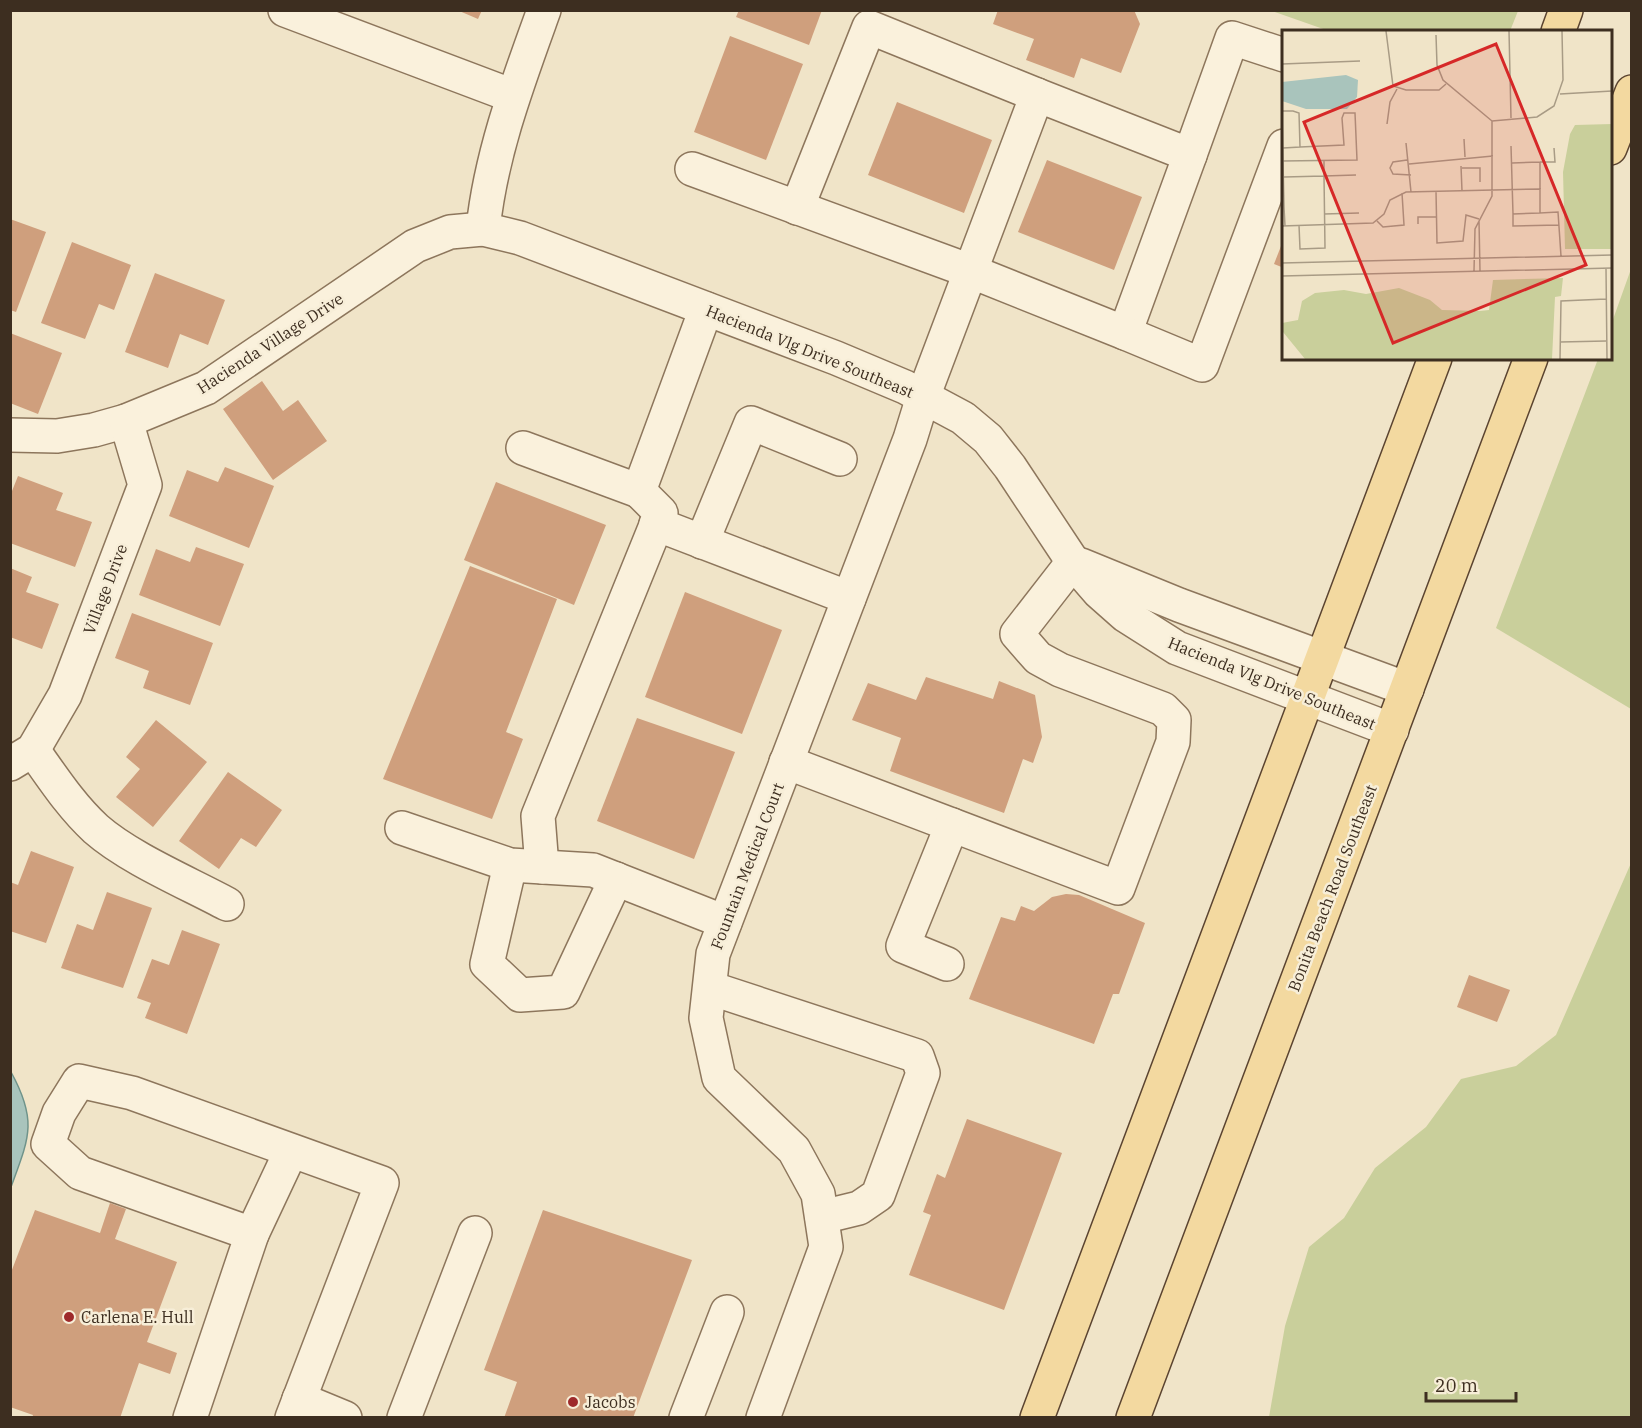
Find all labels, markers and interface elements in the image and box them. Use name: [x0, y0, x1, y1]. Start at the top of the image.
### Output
inset map: [1282, 30, 1612, 360]
street label: Hacienda Village Drive: [193, 288, 347, 398]
street label: Hacienda Vlg Drive Southeast: [703, 300, 917, 402]
street label: Village Drive: [79, 541, 131, 637]
street label: Hacienda Vlg Drive Southeast: [1165, 632, 1379, 734]
street label: Fountain Medical Court: [706, 780, 788, 952]
street label: Bonita Beach Road Southeast: [1283, 781, 1381, 994]
place label: Carlena E. Hull: [81, 1307, 194, 1327]
marker: Carlena E. Hull: [62, 1310, 76, 1324]
scale bar: [1426, 1365, 1516, 1403]
text: 20 m: [1435, 1374, 1478, 1397]
place label: Jacobs: [585, 1392, 635, 1412]
marker: Jacobs: [566, 1395, 580, 1409]

